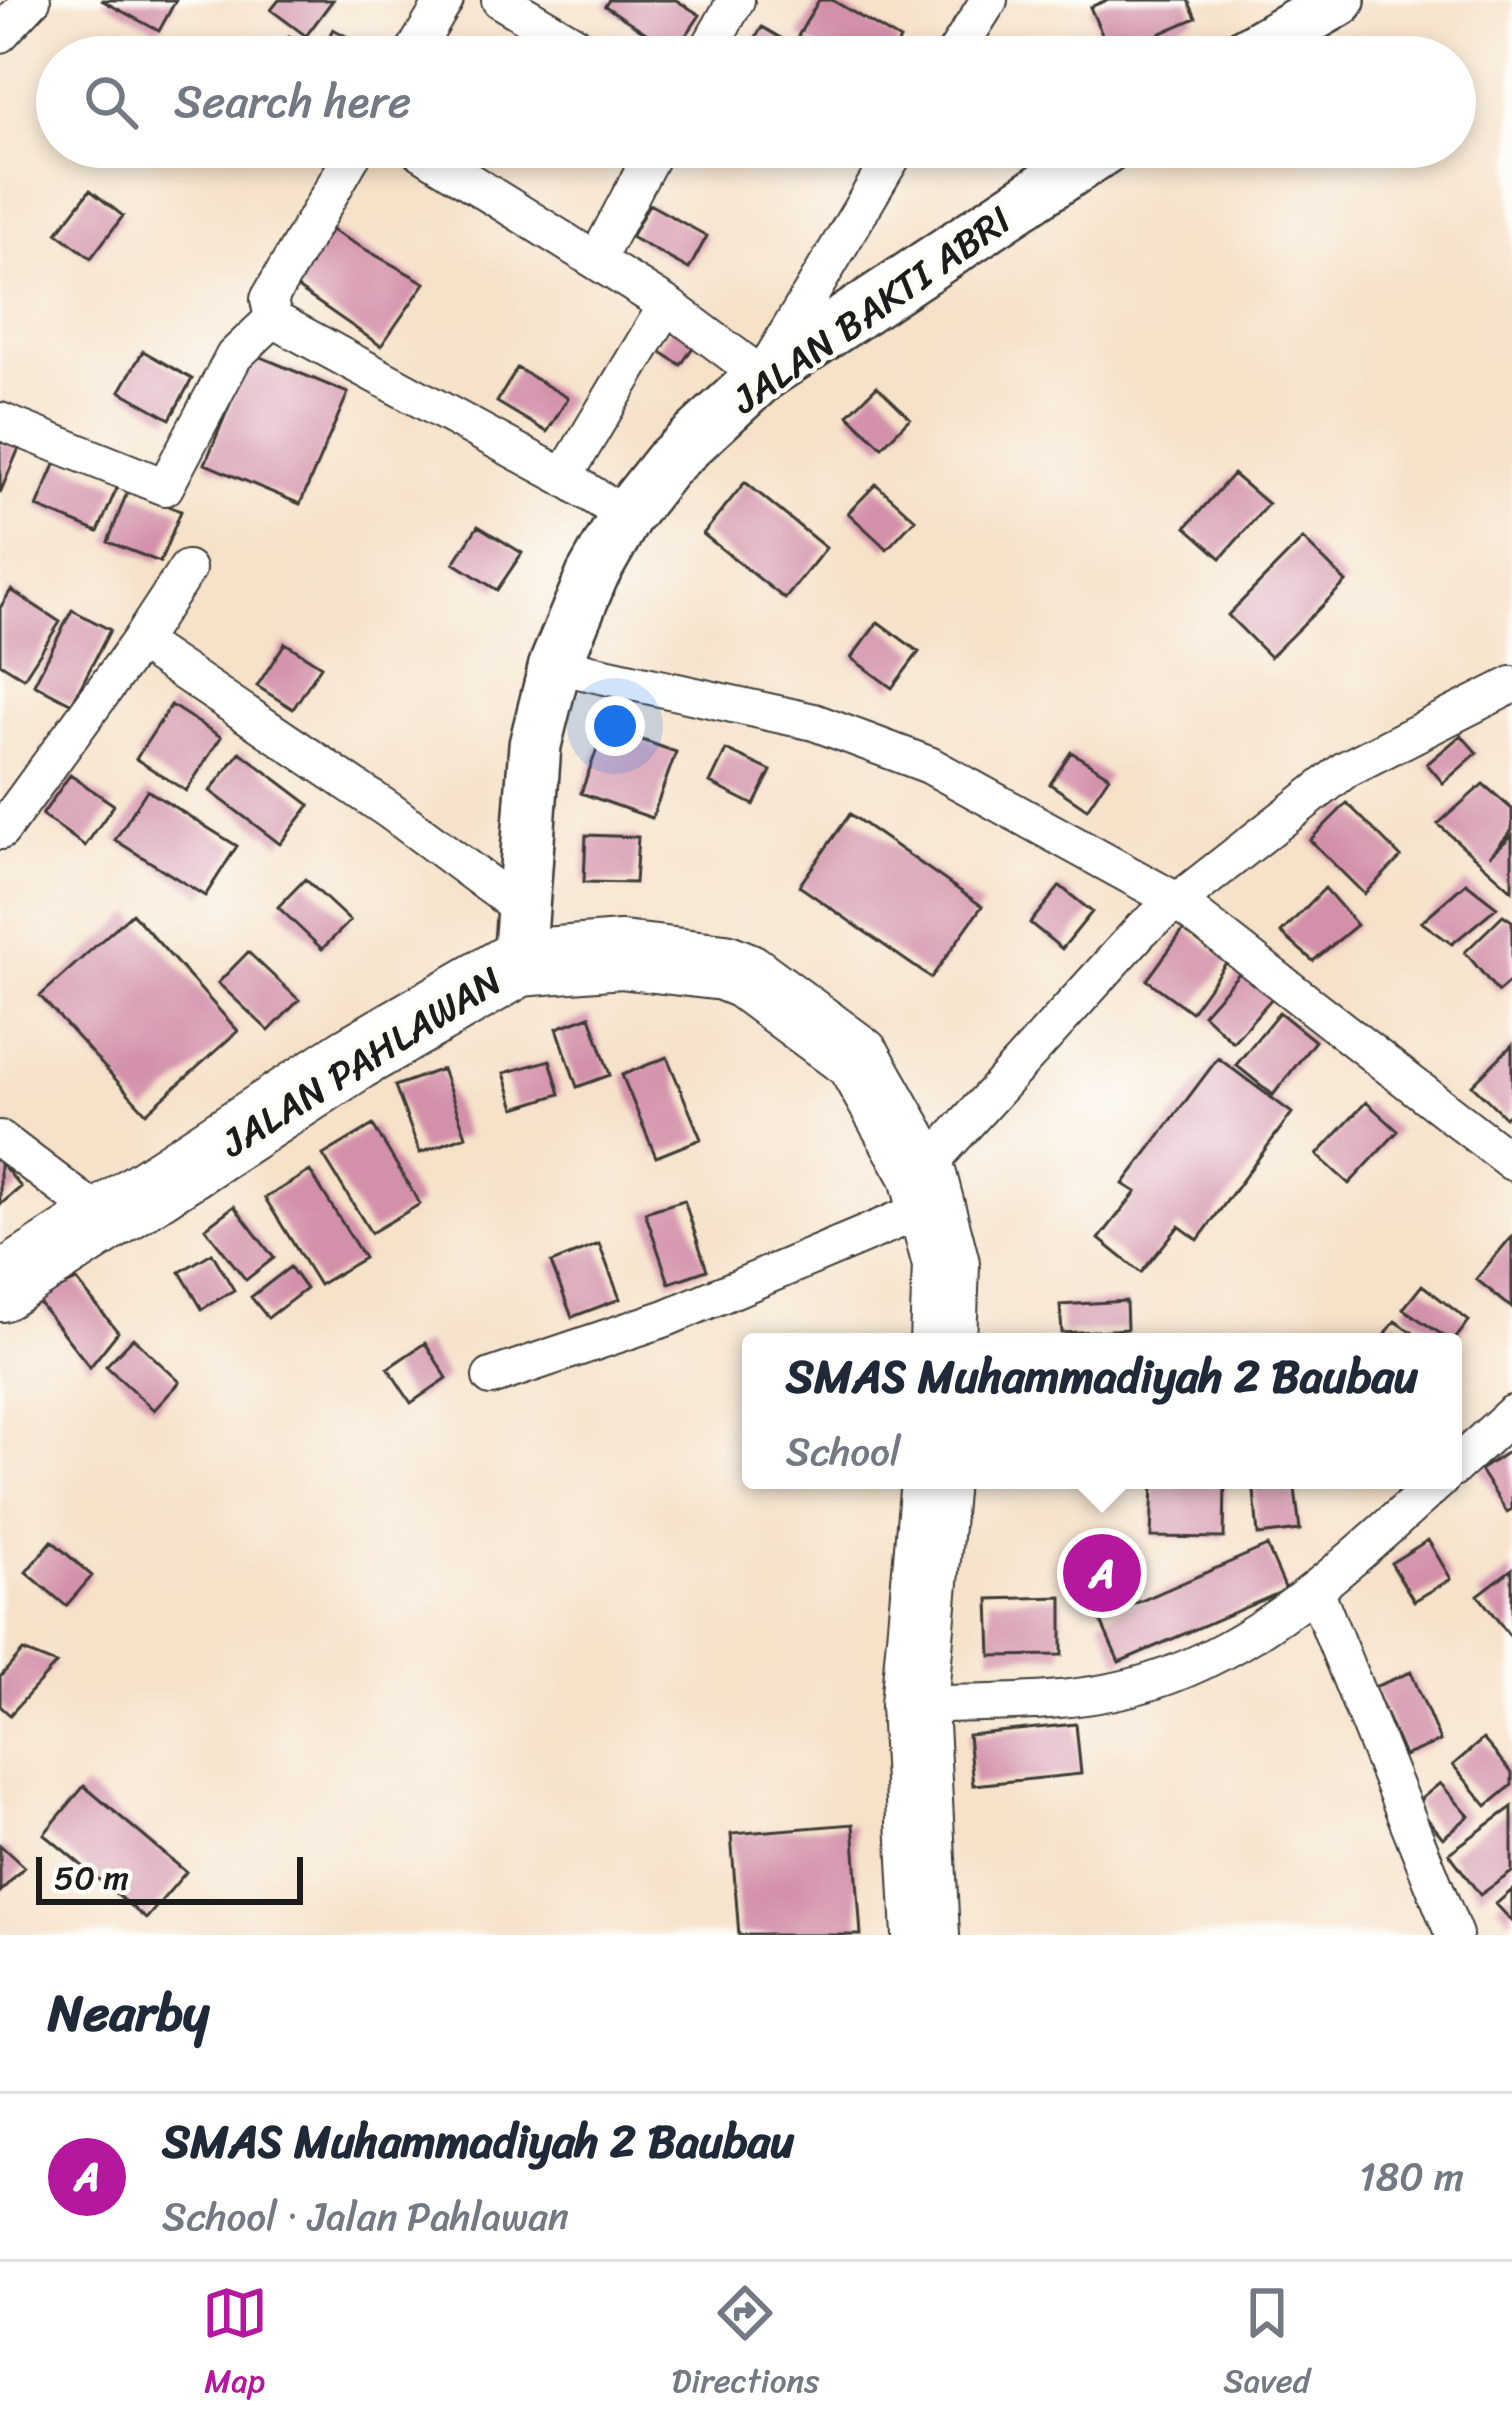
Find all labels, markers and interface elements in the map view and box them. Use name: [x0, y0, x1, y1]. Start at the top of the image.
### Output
search box: [36, 36, 1476, 168]
text: Search here: [174, 62, 411, 142]
icon: search: [78, 69, 144, 135]
street label: JALAN BAKTI ABRI: [715, 187, 1026, 433]
your location: [585, 696, 645, 756]
street label: JALAN PAHLAWAN: [205, 947, 516, 1177]
popup: [742, 1333, 1462, 1489]
text: SMAS Muhammadiyah 2 Baubau: [786, 1337, 1418, 1417]
text: School: [786, 1417, 901, 1486]
pin: A: [1063, 1528, 1141, 1618]
text: 50 m: [54, 1849, 129, 1907]
scale bar: [36, 1851, 303, 1904]
text: Nearby: [48, 1968, 209, 2058]
text: SMAS Muhammadiyah 2 Baubau: [162, 2102, 794, 2182]
text: A: [74, 2142, 100, 2211]
text: 180 m: [1359, 2142, 1464, 2211]
text: School · Jalan Pahlawan: [162, 2182, 569, 2251]
tab: Map: [202, 2280, 268, 2410]
tab: Directions: [672, 2280, 819, 2410]
tab: Saved: [1223, 2280, 1310, 2410]

